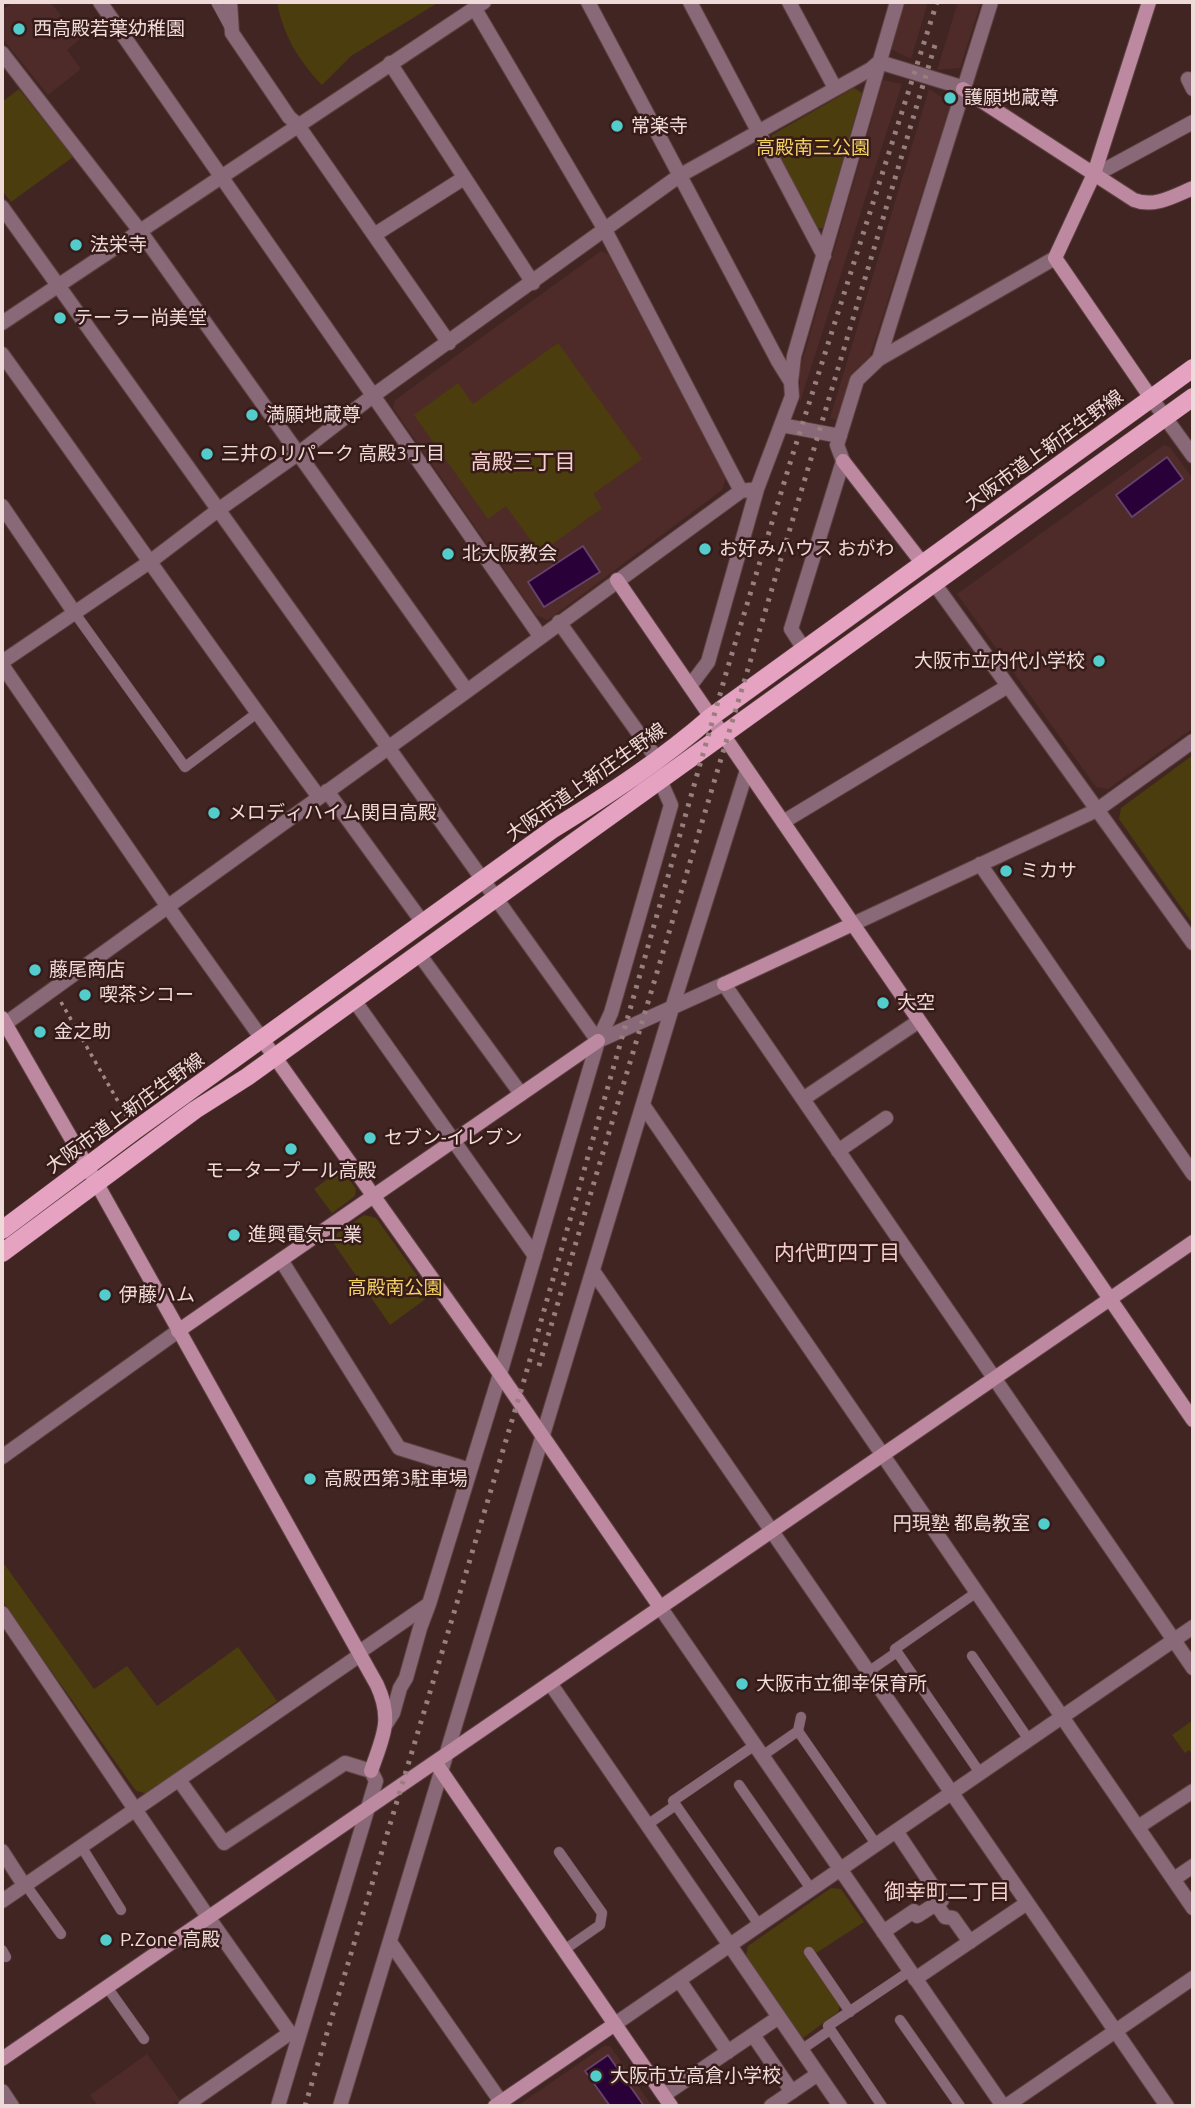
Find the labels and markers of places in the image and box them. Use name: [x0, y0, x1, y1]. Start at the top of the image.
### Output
place label: 西高殿若葉幼稚園: [33, 18, 185, 40]
marker: 西高殿若葉幼稚園: [11, 21, 27, 37]
place label: 護願地蔵尊: [964, 87, 1059, 109]
marker: 護願地蔵尊: [942, 90, 958, 106]
place label: 常楽寺: [631, 115, 688, 137]
marker: 常楽寺: [609, 118, 625, 134]
place label: 法栄寺: [90, 234, 147, 256]
marker: 法栄寺: [68, 237, 84, 253]
place label: テーラー尚美堂: [74, 307, 207, 329]
marker: テーラー尚美堂: [52, 310, 68, 326]
place label: 満願地蔵尊: [266, 404, 361, 426]
marker: 満願地蔵尊: [244, 407, 260, 423]
place label: 三井のリパーク 高殿3丁目: [221, 443, 445, 465]
marker: 三井のリパーク 高殿3丁目: [199, 446, 215, 462]
place label: お好みハウス おがわ: [719, 538, 894, 560]
marker: お好みハウス おがわ: [697, 541, 713, 557]
place label: 北大阪教会: [462, 543, 557, 565]
marker: 北大阪教会: [440, 546, 456, 562]
place label: 大阪市立内代小学校: [914, 650, 1085, 672]
marker: 大阪市立内代小学校: [1091, 653, 1107, 669]
place label: メロディハイム関目高殿: [228, 802, 437, 824]
marker: メロディハイム関目高殿: [206, 805, 222, 821]
place label: ミカサ: [1020, 860, 1077, 882]
marker: ミカサ: [998, 863, 1014, 879]
place label: 藤尾商店: [49, 959, 125, 981]
marker: 藤尾商店: [27, 962, 43, 978]
place label: 喫茶シコー: [99, 984, 194, 1006]
marker: 喫茶シコー: [77, 987, 93, 1003]
place label: 大空: [897, 992, 935, 1014]
marker: 大空: [875, 995, 891, 1011]
place label: 金之助: [54, 1021, 111, 1043]
marker: 金之助: [32, 1024, 48, 1040]
place label: セブン-イレブン: [384, 1127, 522, 1149]
marker: セブン-イレブン: [362, 1130, 378, 1146]
marker: モータープール高殿: [283, 1141, 299, 1157]
place label: モータープール高殿: [206, 1160, 376, 1182]
place label: 進興電気工業: [248, 1224, 362, 1246]
marker: 進興電気工業: [226, 1227, 242, 1243]
place label: 伊藤ハム: [119, 1284, 195, 1306]
marker: 伊藤ハム: [97, 1287, 113, 1303]
place label: 高殿西第3駐車場: [324, 1468, 468, 1490]
marker: 高殿西第3駐車場: [302, 1471, 318, 1487]
place label: 円現塾 都島教室: [893, 1513, 1030, 1535]
marker: 円現塾 都島教室: [1036, 1516, 1052, 1532]
place label: 大阪市立御幸保育所: [756, 1673, 927, 1695]
marker: 大阪市立御幸保育所: [734, 1676, 750, 1692]
place label: P.Zone 高殿: [120, 1929, 220, 1951]
marker: P.Zone 高殿: [98, 1932, 114, 1948]
place label: 大阪市立高倉小学校: [610, 2065, 781, 2087]
marker: 大阪市立高倉小学校: [588, 2068, 604, 2084]

